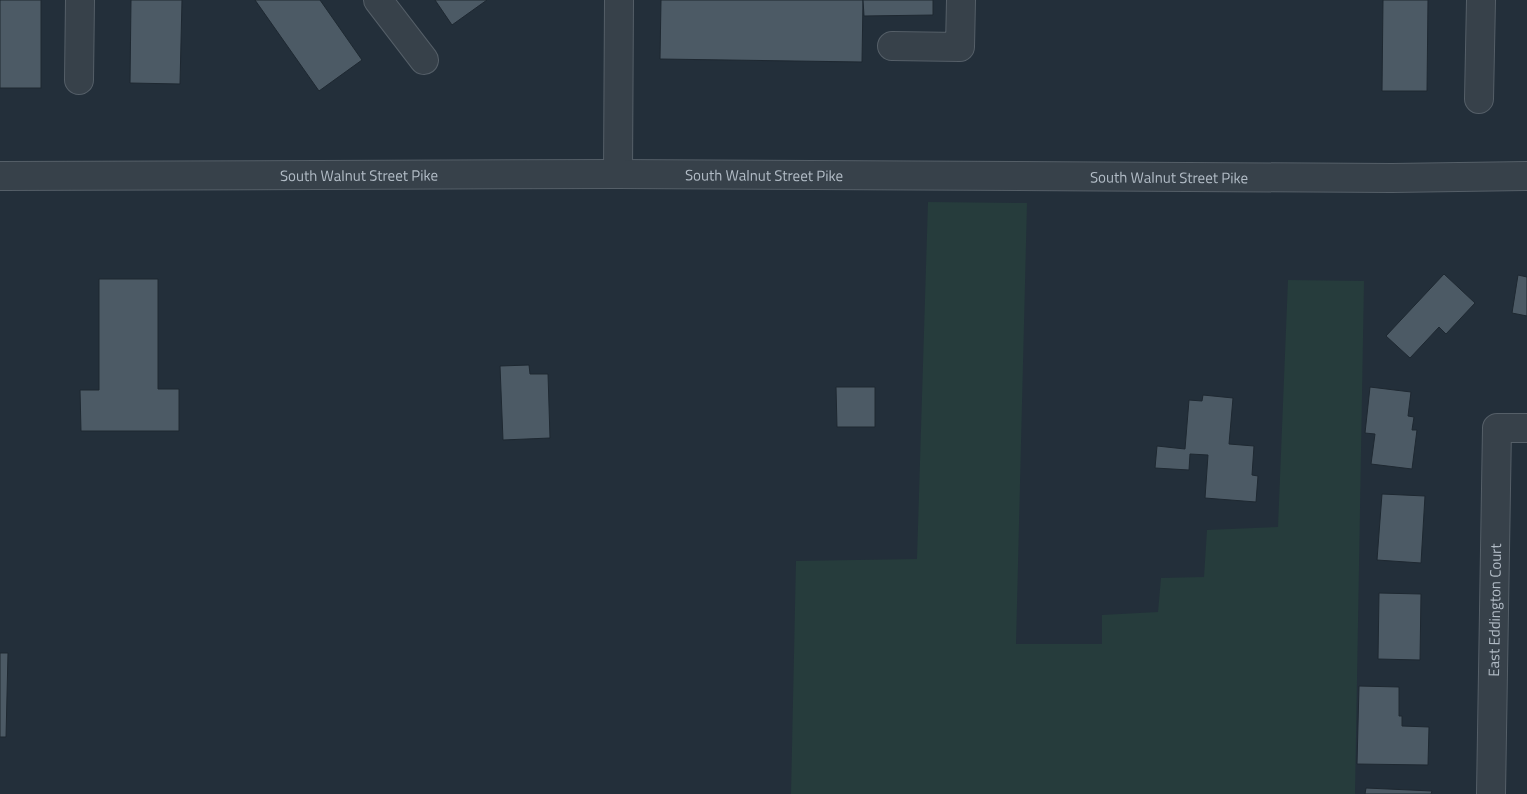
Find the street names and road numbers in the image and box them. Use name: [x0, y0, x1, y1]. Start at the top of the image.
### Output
street label: South Walnut Street Pike: [280, 163, 438, 187]
street label: South Walnut Street Pike: [685, 163, 843, 187]
street label: South Walnut Street Pike: [1090, 165, 1248, 189]
street label: East Eddington Court: [1481, 542, 1507, 677]

